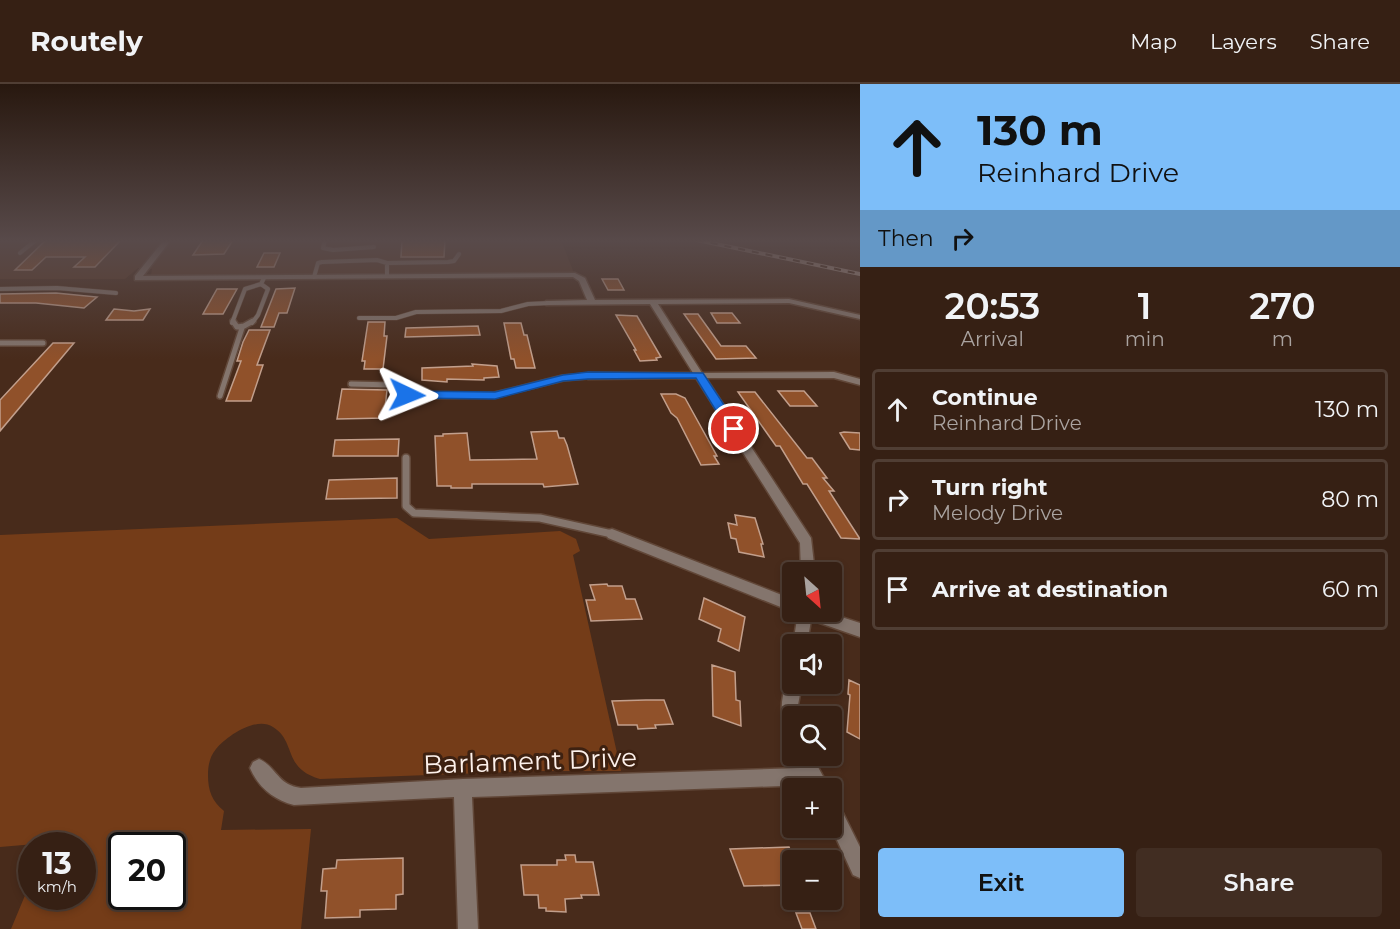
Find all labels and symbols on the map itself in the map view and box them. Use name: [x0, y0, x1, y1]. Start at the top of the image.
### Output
position arrow: [375, 363, 439, 427]
pin: [708, 403, 759, 454]
north arrow: [782, 562, 842, 622]
street label: Barlament Drive: [423, 741, 637, 781]
speed limit sign: 20: [108, 832, 186, 910]

